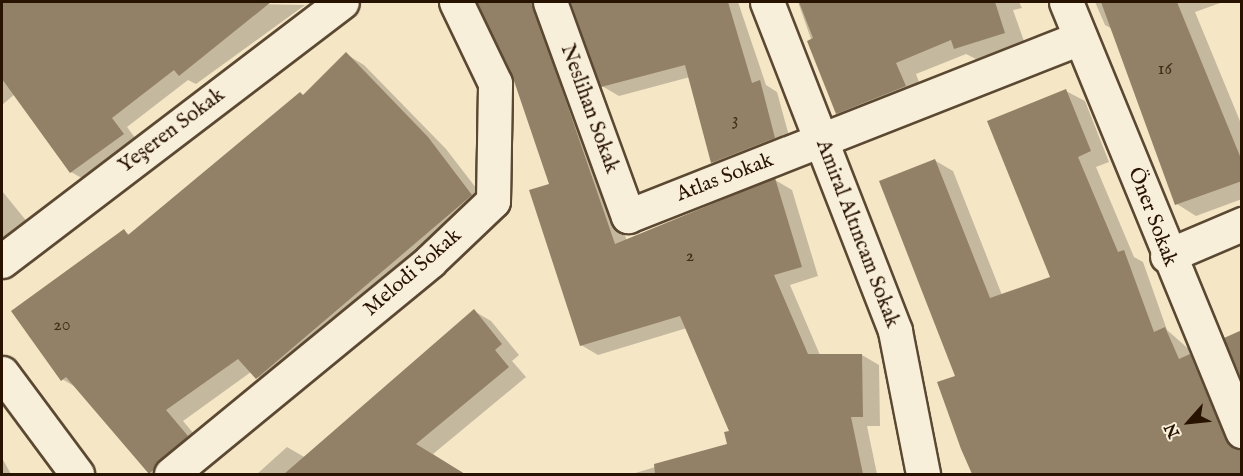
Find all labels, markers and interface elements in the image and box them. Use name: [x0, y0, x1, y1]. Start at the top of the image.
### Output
street label: Neslihan Sokak: [554, 41, 624, 177]
house number: 16: [1158, 59, 1172, 81]
street label: Yeşeren Sokak: [114, 83, 230, 179]
house number: 3: [732, 110, 738, 132]
street label: Amiral Altıncam Sokak: [809, 136, 905, 332]
street label: Atlas Sokak: [673, 148, 777, 208]
street label: Öner Sokak: [1122, 164, 1182, 270]
street label: Melodi Sokak: [359, 224, 467, 322]
house number: 2: [686, 246, 694, 268]
house number: 20: [53, 315, 71, 337]
north arrow: [1159, 392, 1219, 452]
text: N: [1161, 419, 1185, 441]

